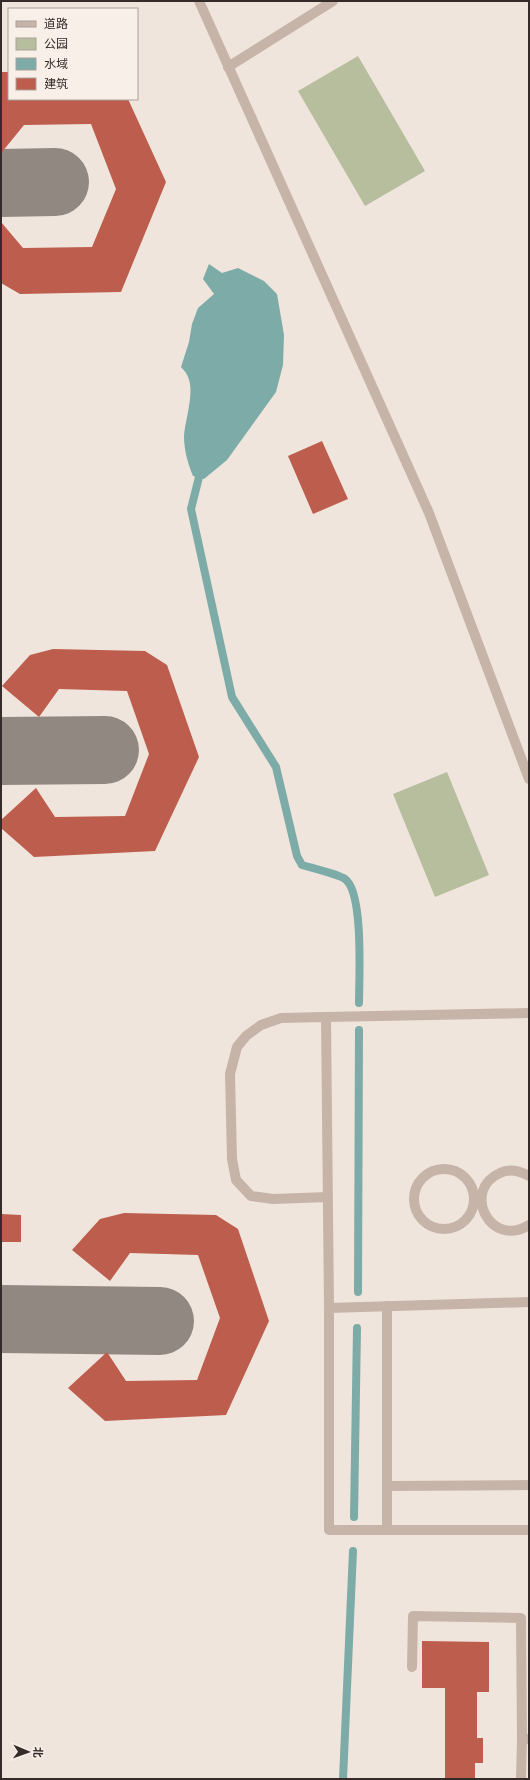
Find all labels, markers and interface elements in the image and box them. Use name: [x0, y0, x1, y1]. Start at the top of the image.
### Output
legend: [8, 8, 138, 100]
text: 道路: [44, 17, 68, 31]
text: 公园: [44, 37, 68, 51]
text: 水域: [44, 57, 68, 71]
text: 建筑: [44, 77, 68, 91]
north arrow: [8, 1732, 48, 1772]
text: 北: [32, 1747, 44, 1758]

